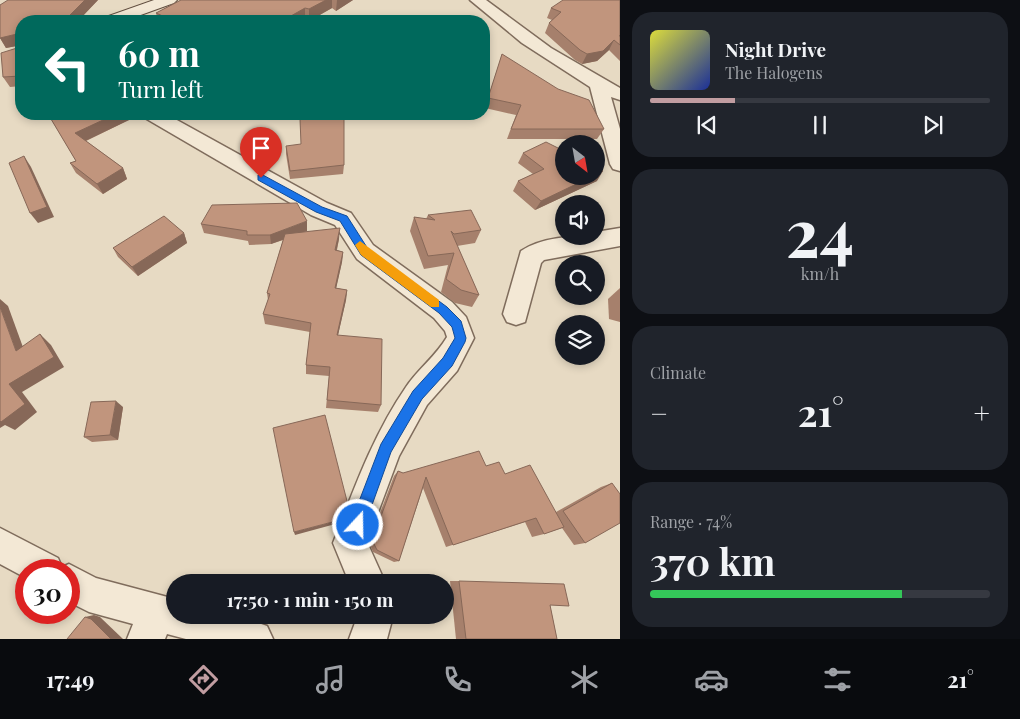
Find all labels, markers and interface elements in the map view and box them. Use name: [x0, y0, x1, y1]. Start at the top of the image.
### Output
text: 60 m: [118, 29, 200, 76]
icon: left: [35, 35, 100, 100]
text: Night Drive: [725, 36, 826, 62]
text: The Halogens: [725, 62, 823, 83]
text: Turn left: [118, 74, 203, 104]
icon: previous: [693, 111, 721, 139]
icon: pause: [806, 111, 834, 139]
icon: next: [919, 111, 947, 139]
pin: [240, 127, 282, 178]
icon: arrive: [247, 134, 275, 162]
north arrow: [555, 135, 605, 185]
map controls: [555, 135, 605, 365]
text: 24: [786, 187, 854, 273]
button: sound: [555, 195, 605, 245]
button: search: [555, 255, 605, 305]
text: km/h: [801, 263, 839, 284]
button: layers: [555, 315, 605, 365]
text: Climate: [650, 362, 706, 383]
text: 21°: [798, 386, 844, 437]
text: −: [650, 394, 668, 431]
text: +: [974, 394, 990, 431]
position arrow: [331, 498, 383, 550]
text: Range · 74%: [650, 511, 732, 532]
text: 370 km: [650, 535, 775, 586]
speed limit sign: 30: [15, 559, 80, 624]
text: 17:50 · 1 min · 150 m: [227, 586, 393, 612]
icon: directions: [186, 662, 221, 697]
icon: music: [313, 662, 348, 697]
icon: phone: [440, 662, 475, 697]
icon: climate: [567, 662, 602, 697]
icon: car: [694, 662, 729, 697]
icon: filters: [820, 662, 855, 697]
text: 17:49: [46, 664, 95, 694]
text: 21°: [947, 664, 974, 694]

